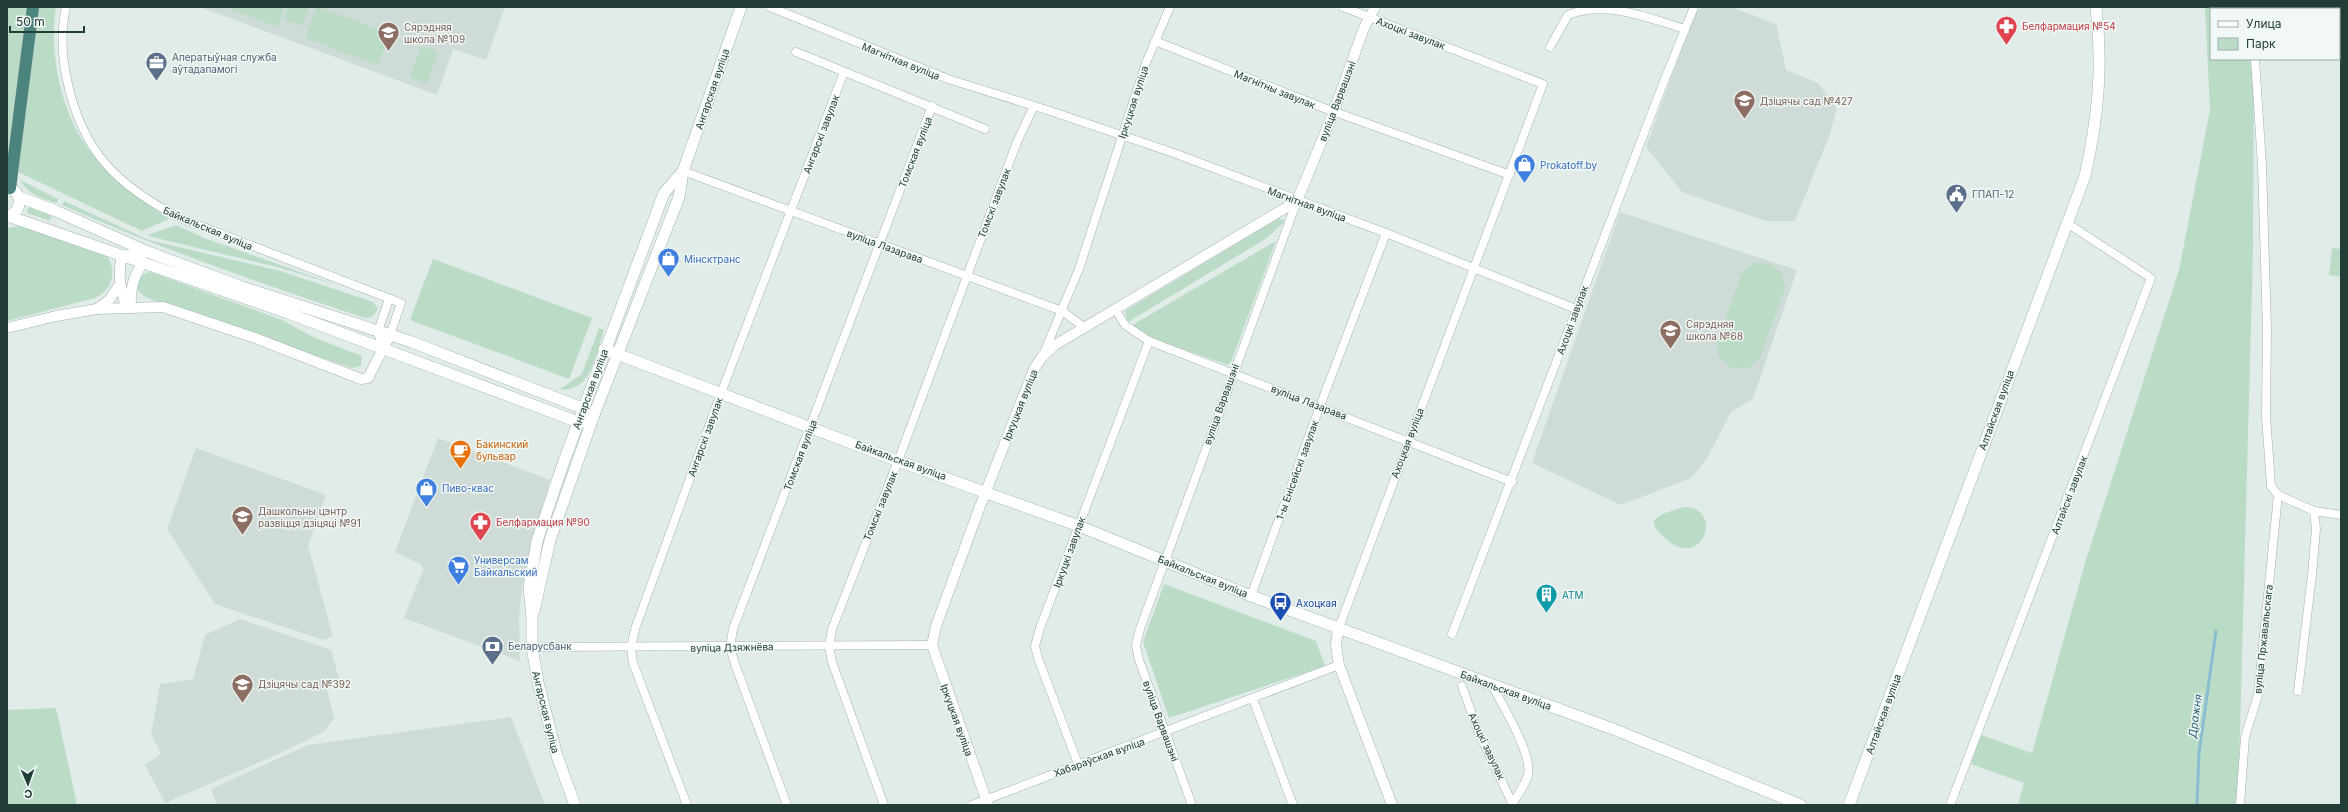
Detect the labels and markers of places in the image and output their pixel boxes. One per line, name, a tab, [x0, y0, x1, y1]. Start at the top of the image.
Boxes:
pharmacy icon: Белфармация №54	[1993, 13, 2019, 46]
school or university icon: Сярэдняя школа №109	[375, 20, 401, 53]
place label: Белфармация №54	[2022, 20, 2116, 32]
place label: Сярэдняя школа №109	[404, 21, 465, 45]
office icon: Аператыўная служба аўтадапамогі	[144, 50, 170, 83]
place label: Аператыўная служба аўтадапамогі	[172, 51, 277, 75]
school or university icon: Дзіцячы сад №427	[1732, 88, 1758, 121]
place label: Дзіцячы сад №427	[1760, 95, 1853, 107]
shop icon: Prokatoff.by	[1512, 152, 1538, 185]
place label: Prokatoff.by	[1540, 159, 1598, 171]
public building icon: ГПАП-12	[1943, 181, 1969, 214]
place label: ГПАП-12	[1972, 188, 2014, 200]
shop icon: Мінсктранс	[655, 246, 681, 279]
place label: Мінсктранс	[684, 253, 741, 265]
school or university icon: Сярэдняя школа №68	[1658, 317, 1684, 350]
place label: Сярэдняя школа №68	[1686, 318, 1743, 342]
cafe icon: Бакинский бульвар	[447, 437, 473, 470]
place label: Бакинский бульвар	[476, 438, 528, 462]
shop icon: Пиво-квас	[414, 475, 440, 508]
place label: Пиво-квас	[442, 482, 494, 494]
school or university icon: Дашкольны цэнтр развіцця дзіцяці №91	[229, 504, 255, 537]
place label: Дашкольны цэнтр развіцця дзіцяці №91	[258, 505, 361, 529]
pharmacy icon: Белфармация №90	[468, 509, 494, 542]
place label: Белфармация №90	[496, 516, 590, 528]
supermarket icon: Универсам Байкальский	[445, 553, 471, 586]
place label: Универсам Байкальский	[474, 554, 537, 578]
building icon: АТМ	[1533, 582, 1559, 615]
place label: АТМ	[1562, 589, 1584, 601]
bus stop icon: Ахоцкая	[1267, 590, 1293, 623]
place label: Ахоцкая	[1296, 597, 1337, 609]
bank icon: Беларусбанк	[479, 633, 505, 666]
place label: Беларусбанк	[508, 640, 572, 652]
school or university icon: Дзіцячы сад №392	[230, 671, 256, 704]
place label: Дзіцячы сад №392	[258, 678, 351, 690]

